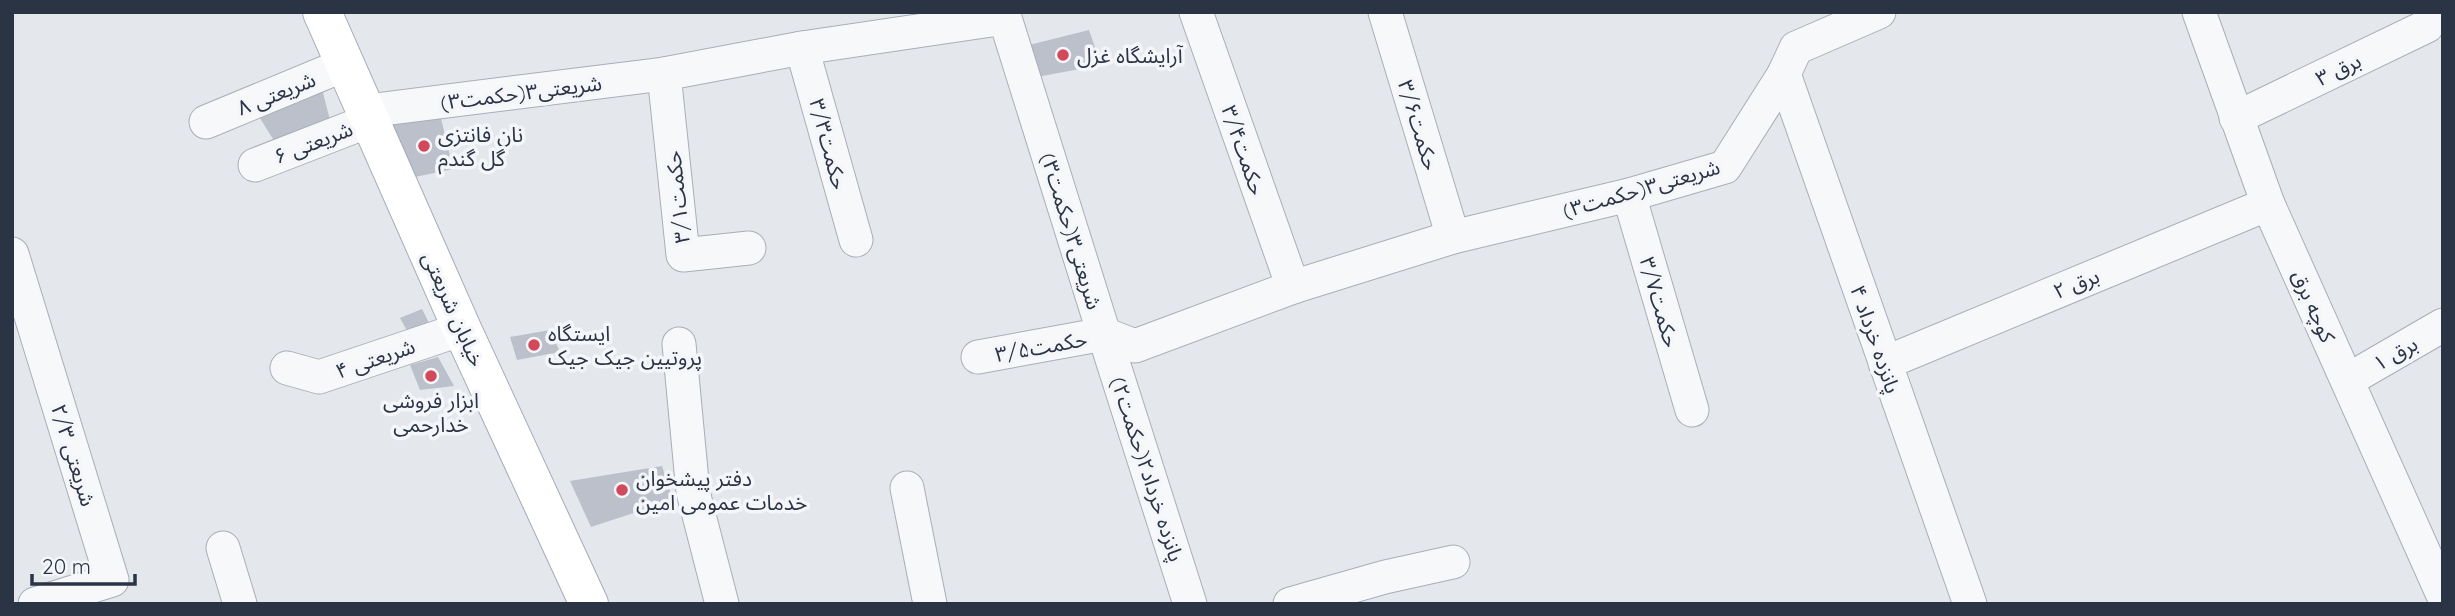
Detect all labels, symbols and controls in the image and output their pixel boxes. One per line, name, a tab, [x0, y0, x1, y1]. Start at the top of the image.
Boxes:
place label: آرایشگاه غزل	[1077, 42, 1184, 68]
marker: آرایشگاه غزل	[1055, 47, 1071, 63]
street label: برق ۳	[2311, 47, 2365, 91]
street label: شریعتی ۸	[233, 66, 319, 120]
street label: شریعتی۳(حکمت۳)	[439, 69, 603, 115]
street label: حکمت۳/۶	[1393, 77, 1445, 173]
street label: حکمت۳/۳	[804, 96, 854, 192]
street label: حکمت۳/۴	[1217, 102, 1271, 198]
street label: شریعتی ۶	[270, 115, 356, 169]
place label: نان فانتزی گل گندم	[438, 121, 523, 175]
marker: نان فانتزی گل گندم	[416, 138, 432, 154]
street label: حکمت۳/۱	[659, 149, 695, 245]
street label: شریعتی۳(حکمت۳)	[1036, 149, 1108, 313]
street label: شریعتی۳(حکمت۳)	[1559, 153, 1723, 223]
street label: خیابان شریعتی	[417, 248, 491, 370]
street label: حکمت۳/۷	[1635, 254, 1685, 350]
street label: برق ۲	[2049, 262, 2103, 304]
street label: کوچه برق	[2286, 266, 2342, 347]
street label: پانزده خرداد ۴	[1844, 281, 1907, 397]
place label: ایستگاه پروتیین جیک جیک	[548, 320, 702, 371]
street label: حکمت۳/۵	[993, 325, 1089, 367]
street label: برق ۱	[2368, 330, 2422, 376]
street label: شریعتی ۴	[332, 332, 418, 384]
marker: ایستگاه پروتیین جیک جیک	[526, 337, 542, 353]
marker: ابزار فروشی خدارحمی	[423, 368, 439, 384]
street label: پانزده خرداد۲(حکمت۲)	[1105, 373, 1190, 565]
place label: ابزار فروشی خدارحمی	[383, 387, 479, 437]
street label: شریعتی ۲/۳	[46, 401, 102, 509]
place label: دفتر پیشخوان خدمات عمومی امین	[636, 465, 807, 515]
marker: دفتر پیشخوان خدمات عمومی امین	[614, 482, 630, 498]
scale bar	[32, 542, 135, 586]
text: 20 m	[42, 553, 91, 579]

